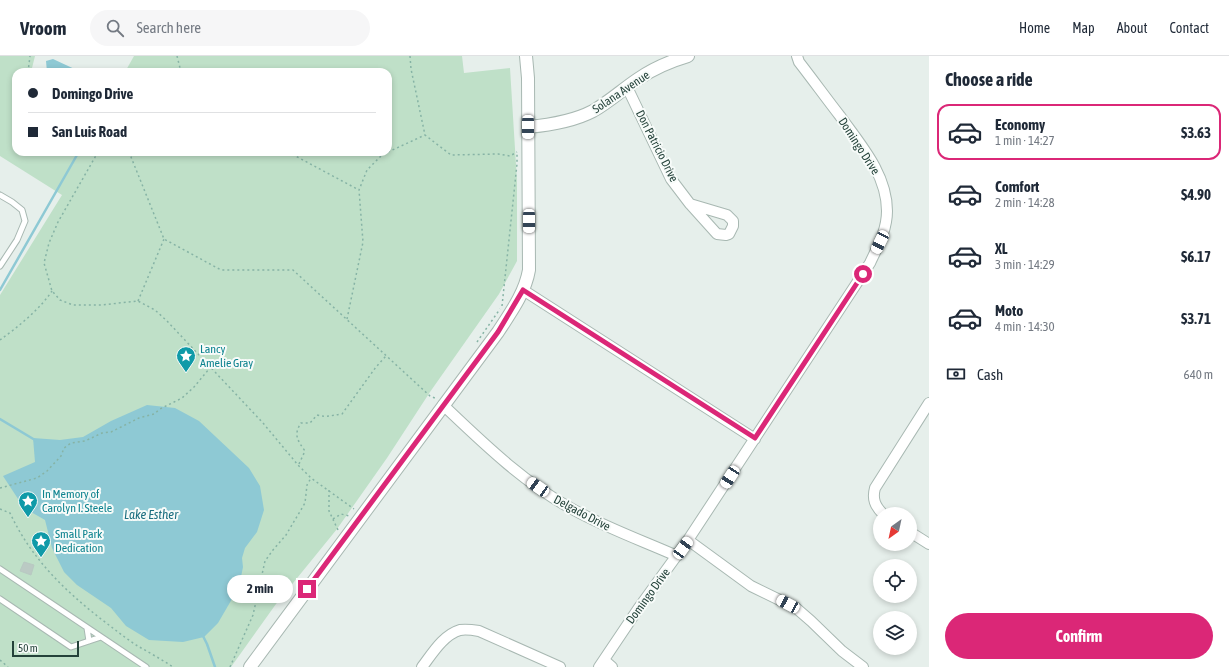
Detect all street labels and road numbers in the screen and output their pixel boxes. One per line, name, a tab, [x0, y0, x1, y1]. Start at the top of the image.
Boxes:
street label: Solana Avenue	[590, 68, 652, 116]
street label: Don Patricio Drive	[633, 108, 681, 184]
street label: Domingo Drive	[835, 115, 883, 177]
street label: Delgado Drive	[551, 492, 613, 534]
street label: Domingo Drive	[623, 566, 673, 626]

